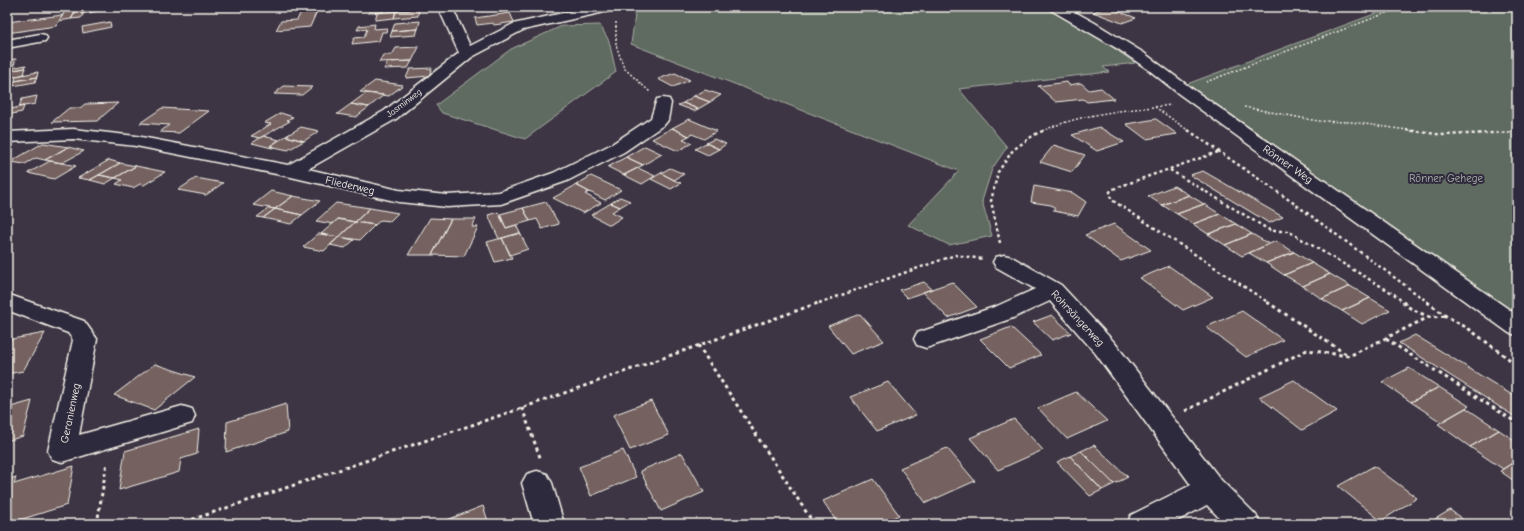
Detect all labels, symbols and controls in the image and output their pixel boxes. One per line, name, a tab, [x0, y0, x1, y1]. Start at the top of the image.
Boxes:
street label: Jasminweg	[384, 86, 424, 119]
street label: Rönner Weg	[1260, 142, 1315, 186]
park label: Rönner Gehege	[1409, 172, 1484, 185]
street label: Fliederweg	[324, 174, 376, 197]
street label: Rohrsängerweg	[1048, 287, 1107, 349]
street label: Geranienweg	[58, 382, 83, 444]

